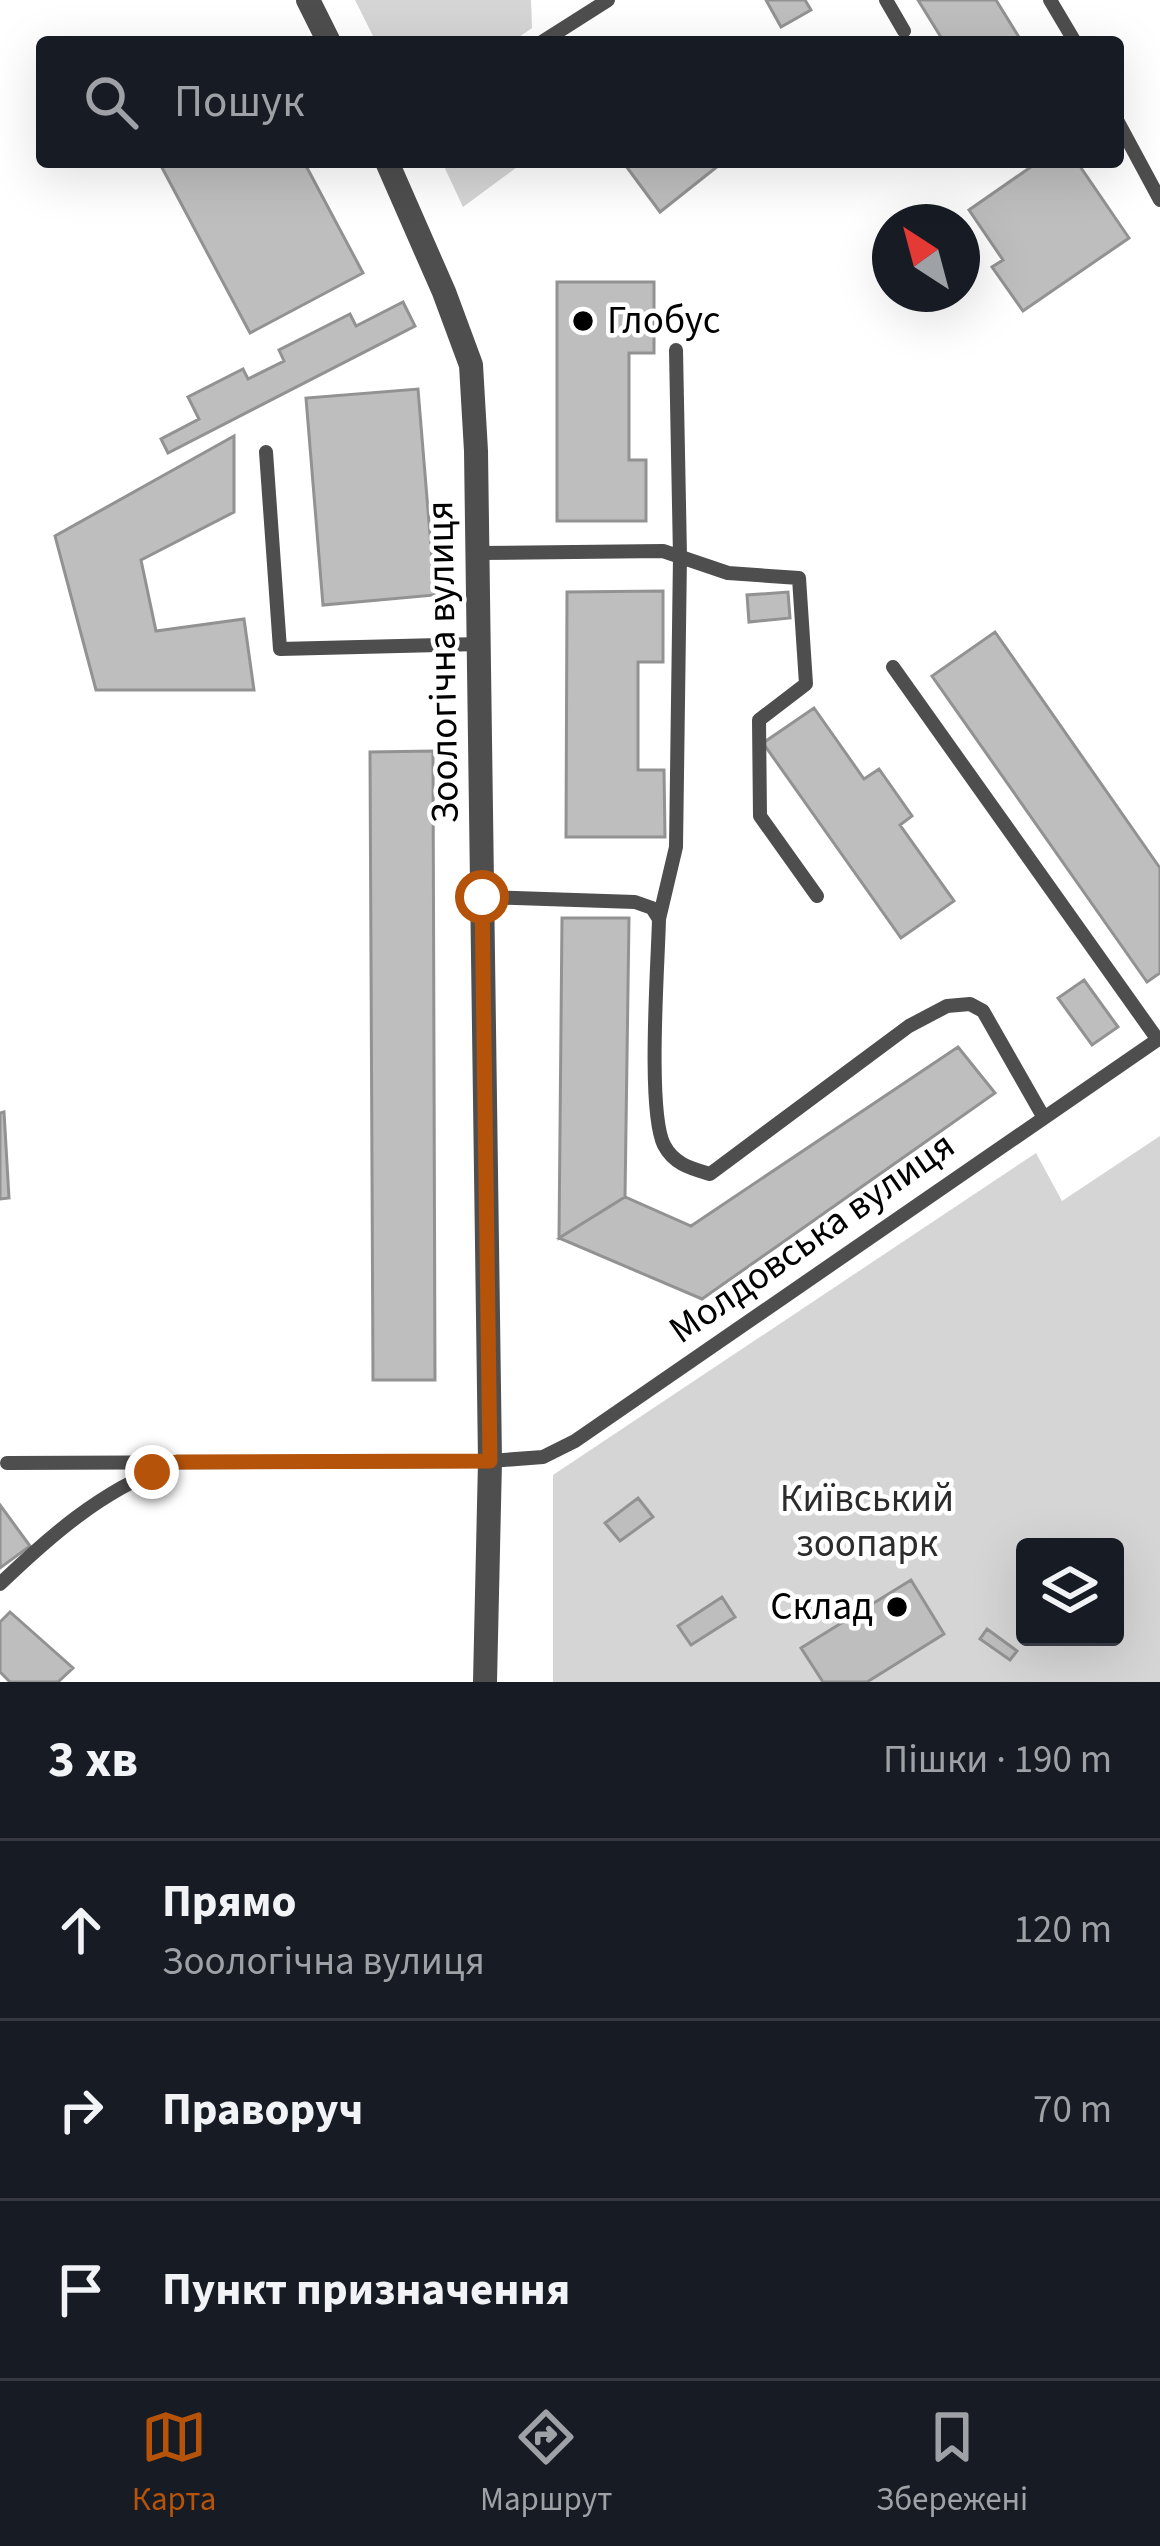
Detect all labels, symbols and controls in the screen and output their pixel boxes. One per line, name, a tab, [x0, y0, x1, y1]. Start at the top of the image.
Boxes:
search box	[36, 36, 1124, 168]
icon: search	[78, 69, 144, 135]
text: Пошук	[174, 70, 304, 134]
north arrow	[872, 204, 980, 312]
place label: Глобус	[607, 293, 721, 349]
marker: Глобус	[570, 308, 596, 334]
street label: Зоологічна вулиця	[412, 500, 474, 824]
route start	[455, 870, 509, 924]
street label: Молдовська вулиця	[658, 1118, 966, 1358]
route end	[125, 1445, 179, 1499]
park label: Київський зоопарк	[780, 1471, 954, 1572]
map controls	[1016, 1538, 1124, 1646]
button: layers	[1016, 1538, 1124, 1646]
place label: Склад	[770, 1579, 873, 1635]
marker: Склад	[884, 1594, 910, 1620]
text: 3 хв	[48, 1724, 138, 1796]
text: Пішки · 190 m	[883, 1732, 1112, 1788]
text: Прямо	[162, 1870, 296, 1934]
icon: ahead	[48, 1897, 114, 1963]
text: 120 m	[1014, 1902, 1112, 1958]
text: Зоологічна вулиця	[162, 1934, 485, 1990]
icon: right	[48, 2077, 114, 2143]
text: Праворуч	[162, 2078, 363, 2142]
text: 70 m	[1033, 2082, 1112, 2138]
icon: arrive	[48, 2257, 114, 2323]
text: Пункт призначення	[162, 2258, 570, 2322]
tab: Карта	[132, 2404, 216, 2523]
tab: Маршрут	[480, 2404, 612, 2523]
tab: Збережені	[876, 2404, 1028, 2523]

